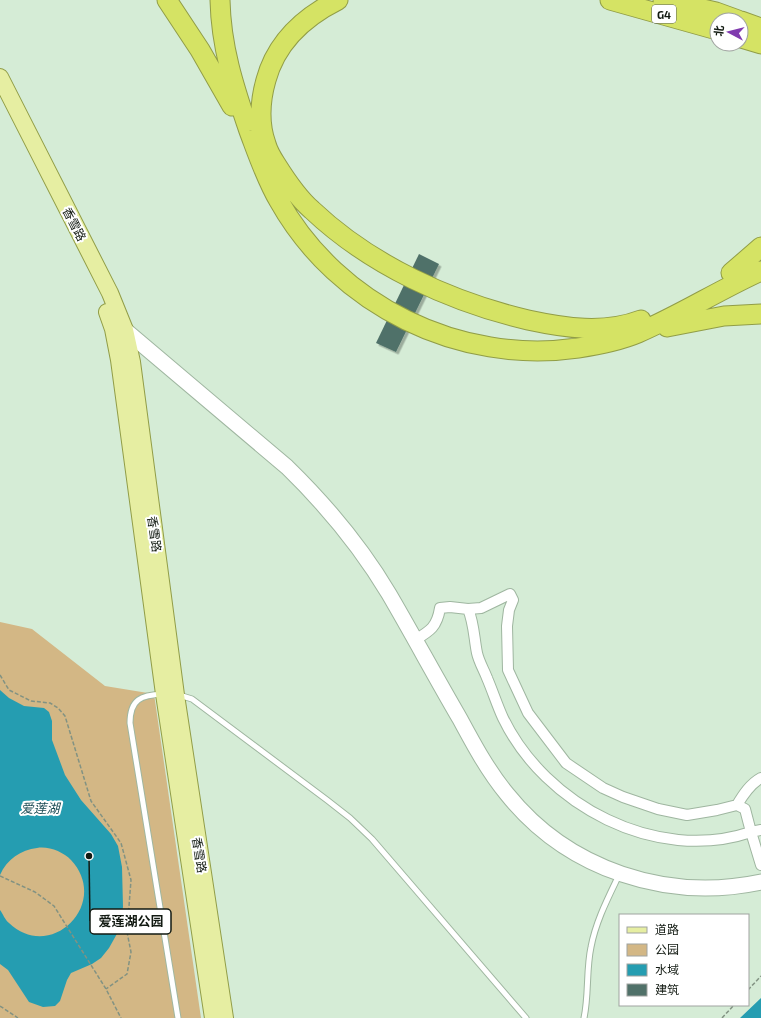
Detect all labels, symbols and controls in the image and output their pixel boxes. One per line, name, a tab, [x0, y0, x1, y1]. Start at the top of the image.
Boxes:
road number: G4	[652, 5, 676, 23]
north arrow	[709, 12, 749, 52]
text: 北	[711, 24, 726, 37]
street label: 香雪路	[61, 205, 89, 243]
street label: 香雪路	[146, 515, 164, 553]
water label: 爱莲湖	[20, 800, 61, 816]
street label: 香雪路	[190, 836, 210, 874]
callout: 爱莲湖公园	[90, 909, 171, 934]
text: 爱莲湖公园	[98, 913, 164, 929]
legend	[619, 914, 749, 1006]
text: 道路	[655, 922, 679, 936]
text: 公园	[655, 942, 679, 956]
text: 水域	[655, 962, 679, 976]
text: 建筑	[655, 982, 679, 996]

